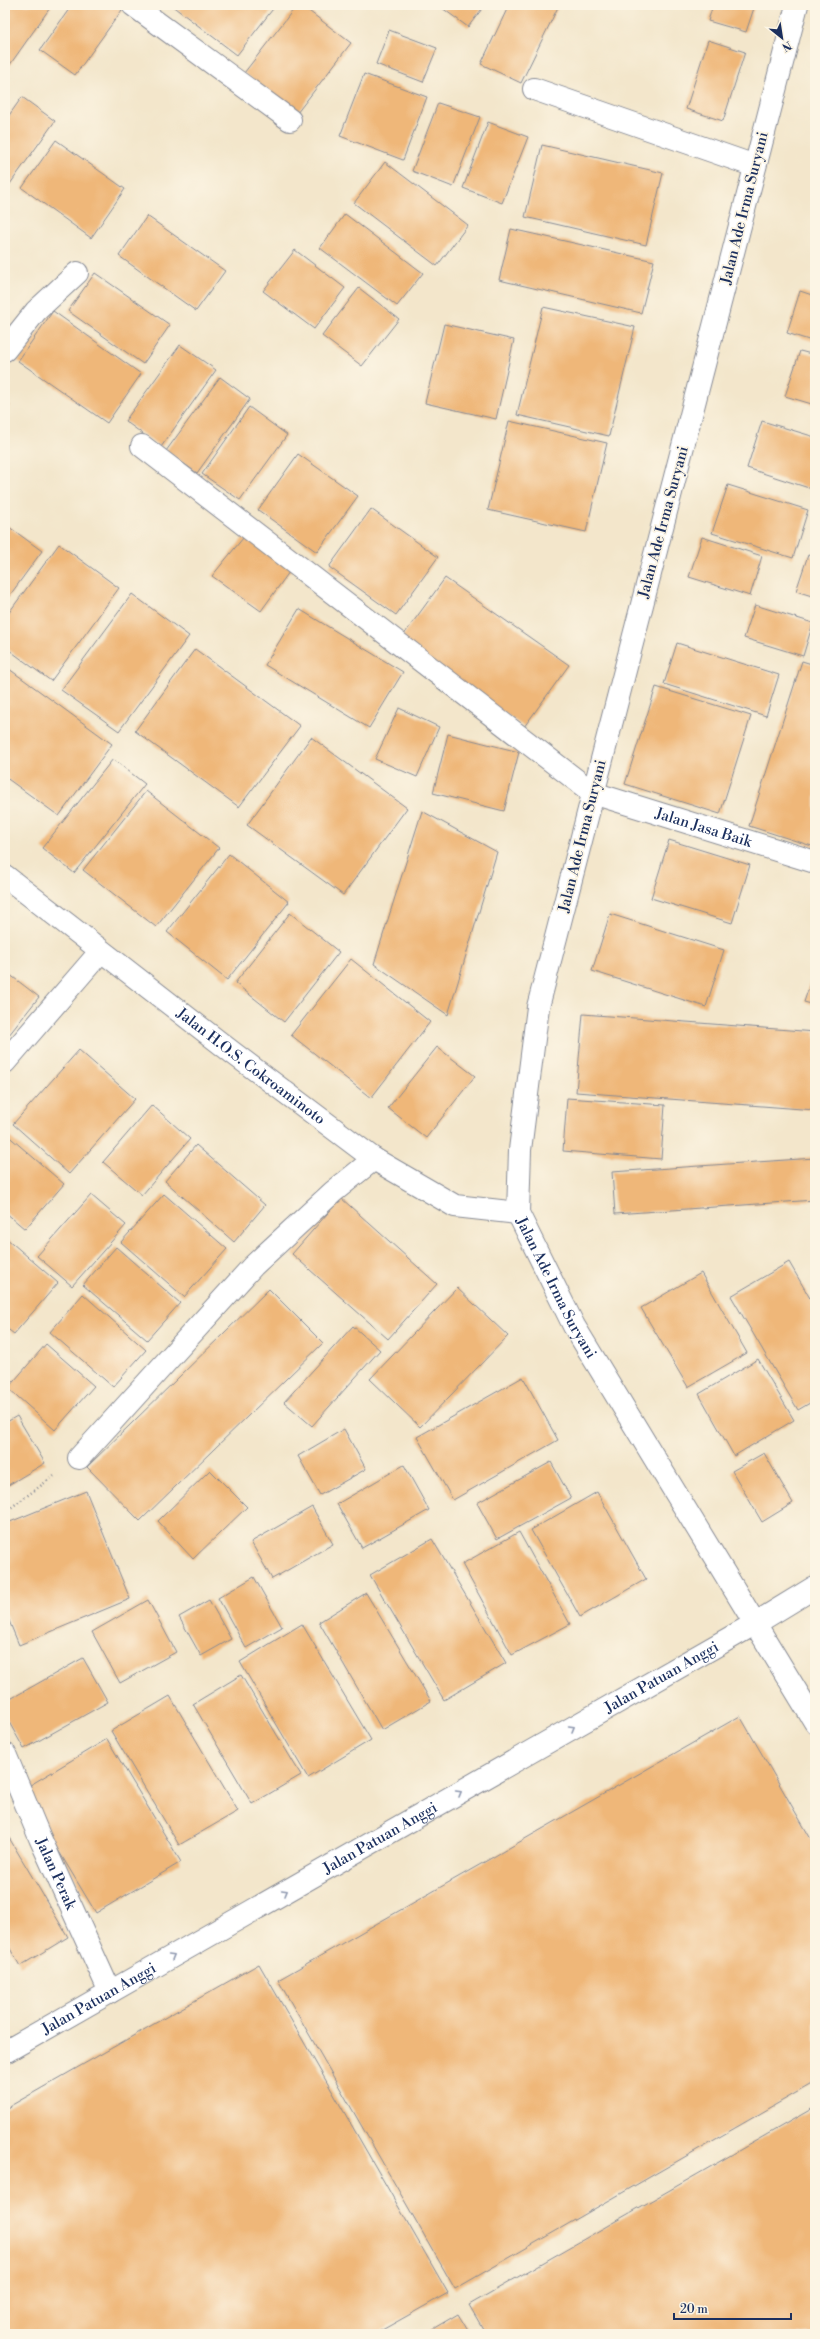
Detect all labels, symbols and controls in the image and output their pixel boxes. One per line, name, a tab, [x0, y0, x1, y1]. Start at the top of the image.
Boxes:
north arrow	[762, 18, 802, 58]
text: N	[779, 38, 794, 54]
street label: Jalan Ade Irma Suryani	[716, 130, 773, 287]
street label: Jalan Ade Irma Suryani	[634, 444, 693, 601]
street label: Jalan Ade Irma Suryani	[554, 758, 611, 915]
street label: Jalan Jasa Baik	[652, 804, 755, 852]
street label: Jalan H.O.S. Cokroaminoto	[172, 1003, 329, 1129]
street label: Jalan Ade Irma Suryani	[511, 1213, 600, 1362]
street label: Jalan Patuan Anggi	[600, 1637, 722, 1718]
one-way arrow	[568, 1726, 575, 1733]
one-way arrow	[455, 1790, 462, 1797]
street label: Jalan Patuan Anggi	[319, 1798, 441, 1879]
street label: Jalan Perak	[31, 1834, 81, 1914]
one-way arrow	[281, 1889, 288, 1896]
one-way arrow	[168, 1954, 176, 1961]
street label: Jalan Patuan Anggi	[38, 1959, 160, 2039]
scale bar	[674, 2295, 791, 2321]
text: 20 m	[680, 2302, 708, 2317]

